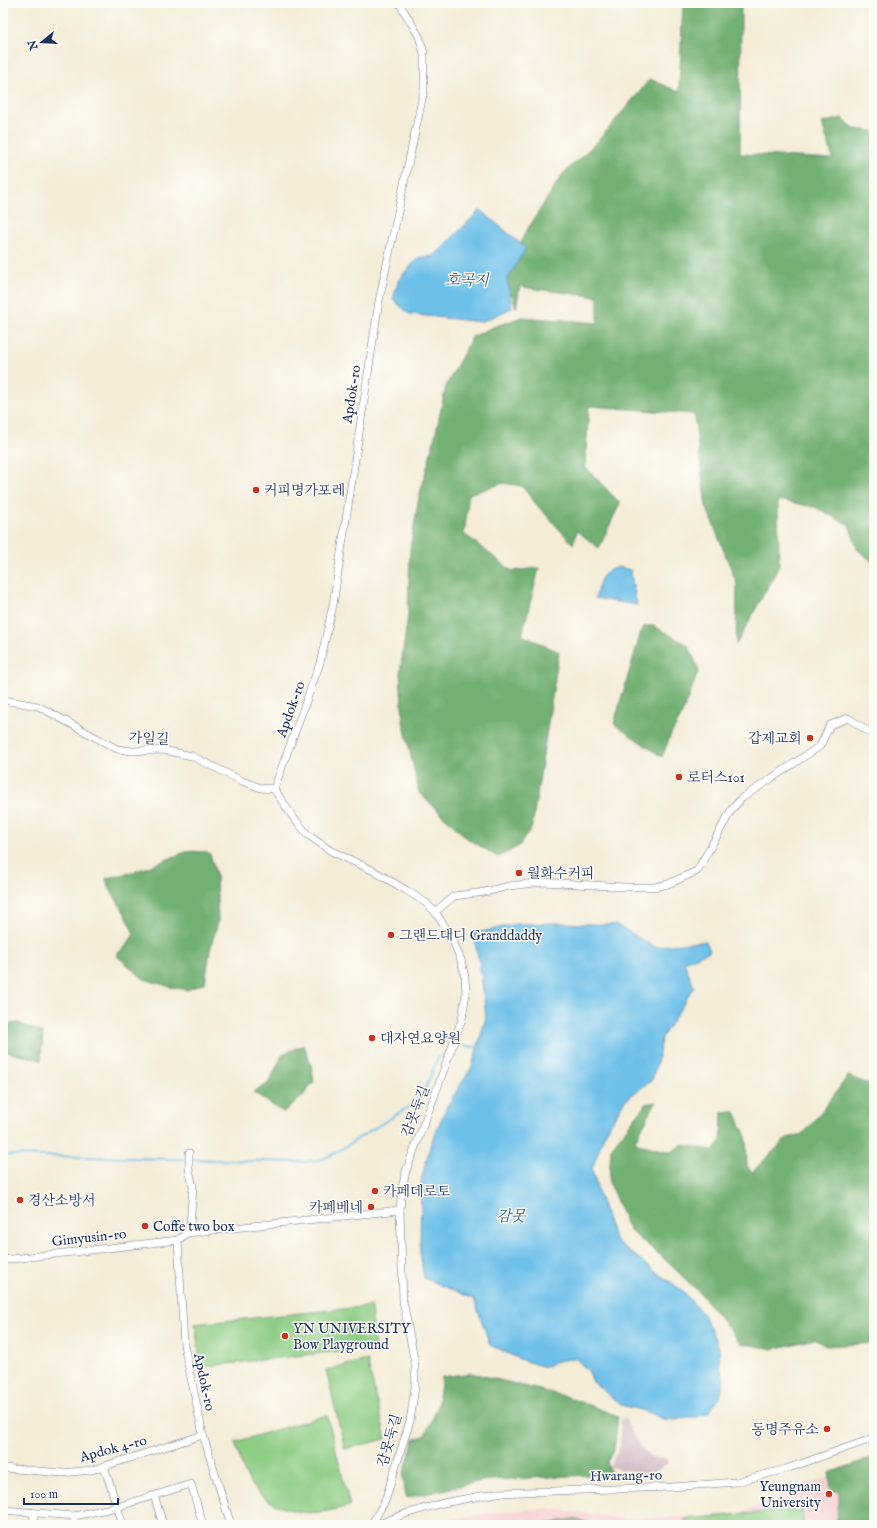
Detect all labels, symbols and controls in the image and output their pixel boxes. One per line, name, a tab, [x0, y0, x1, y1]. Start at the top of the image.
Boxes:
north arrow	[22, 22, 62, 62]
text: N	[25, 38, 42, 52]
water label: 호곡지	[445, 271, 490, 290]
street label: Apdok-ro	[338, 363, 366, 426]
place label: 커피명가포레	[264, 482, 345, 500]
marker: 커피명가포레	[251, 485, 261, 495]
street label: Apdok-ro	[272, 678, 310, 741]
street label: 가일길	[128, 729, 170, 749]
place label: 갑제교회	[748, 730, 802, 748]
marker: 갑제교회	[805, 733, 815, 743]
place label: 로터스101	[687, 769, 745, 787]
marker: 로터스101	[674, 772, 684, 782]
place label: 월화수커피	[527, 865, 595, 883]
marker: 월화수커피	[514, 868, 524, 878]
place label: 그랜드대디 Granddaddy	[399, 927, 542, 945]
marker: 그랜드대디 Granddaddy	[386, 930, 396, 940]
place label: 대자연요양원	[380, 1030, 461, 1048]
marker: 대자연요양원	[367, 1033, 377, 1043]
street label: 감못둑길	[398, 1083, 434, 1140]
place label: 카페데로토	[383, 1183, 451, 1201]
marker: 카페데로토	[370, 1186, 380, 1196]
place label: 경산소방서	[28, 1192, 96, 1210]
marker: 경산소방서	[15, 1195, 25, 1205]
place label: 카페베네	[309, 1199, 363, 1217]
marker: 카페베네	[366, 1202, 376, 1212]
water label: 감못	[497, 1207, 527, 1226]
place label: Coffe two box	[153, 1218, 235, 1236]
marker: Coffe two box	[140, 1221, 150, 1231]
street label: Gimyusin-ro	[51, 1225, 128, 1251]
place label: YN UNIVERSITY Bow Playground	[293, 1320, 412, 1354]
marker: YN UNIVERSITY Bow Playground	[280, 1331, 290, 1341]
street label: Apdok-ro	[189, 1351, 219, 1413]
street label: 감못둑길	[374, 1412, 406, 1469]
place label: 동명주유소	[751, 1421, 819, 1439]
marker: 동명주유소	[822, 1424, 832, 1434]
street label: Apdok 4-ro	[77, 1431, 149, 1467]
street label: Hwarang-ro	[590, 1466, 663, 1486]
place label: Yeungnam University	[759, 1478, 821, 1512]
scale bar	[24, 1480, 118, 1506]
text: 100 m	[30, 1487, 58, 1502]
marker: Yeungnam University	[824, 1489, 834, 1499]

